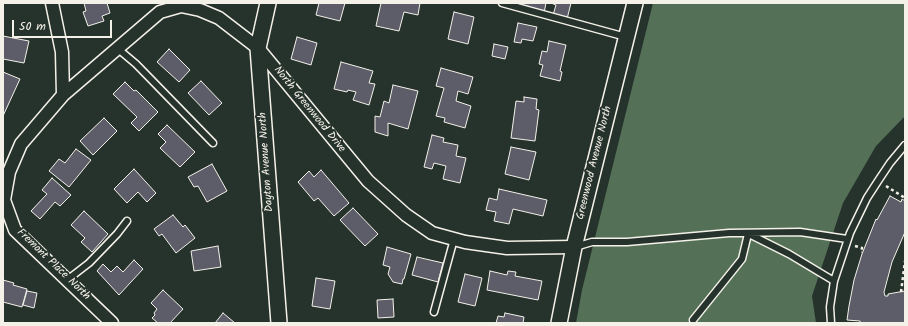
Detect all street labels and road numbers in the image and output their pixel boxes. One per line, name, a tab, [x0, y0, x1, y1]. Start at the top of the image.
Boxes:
street label: North Greenwood Drive	[270, 64, 348, 156]
street label: Greenwood Avenue North	[575, 105, 615, 221]
street label: Dayton Avenue North	[257, 112, 277, 212]
street label: Fremont Place North	[14, 227, 92, 303]

